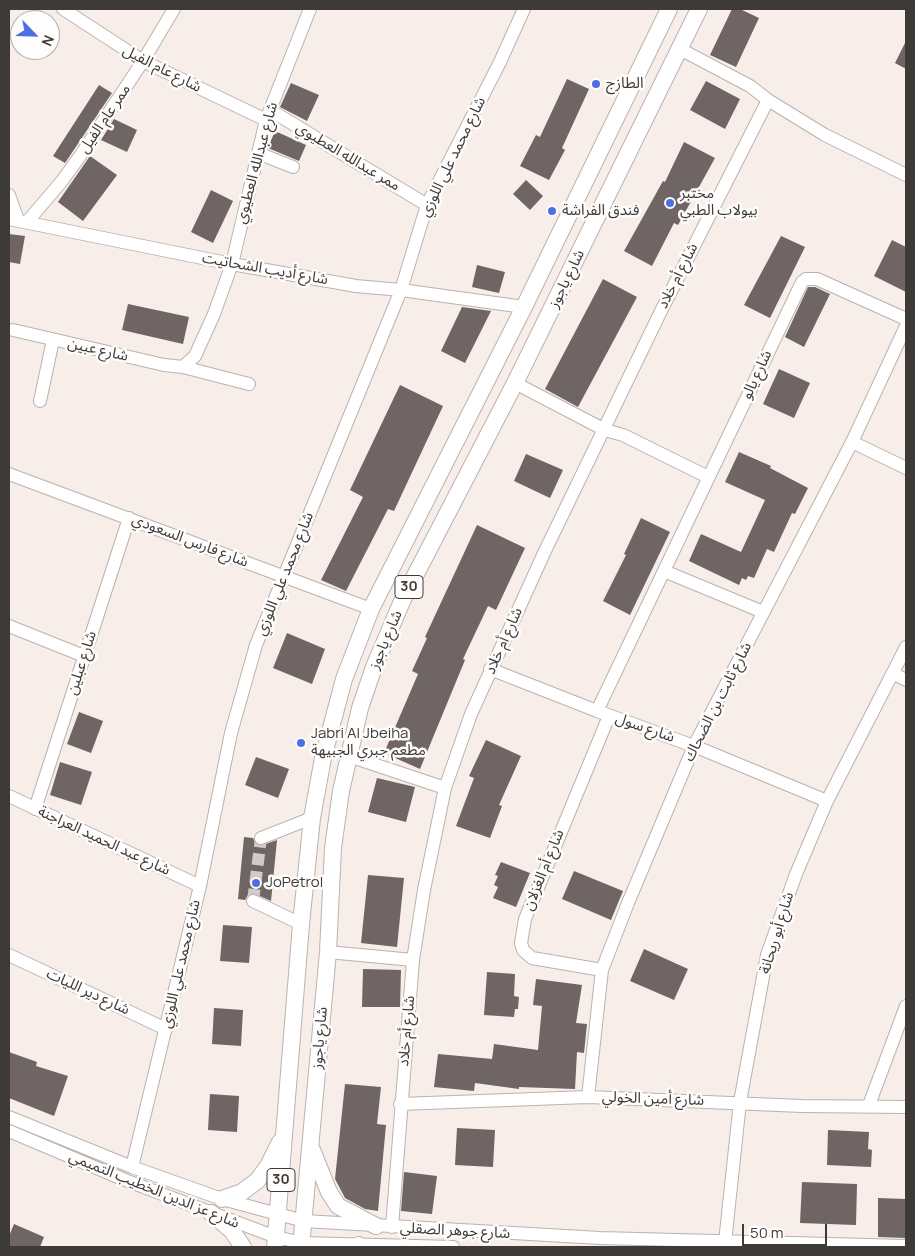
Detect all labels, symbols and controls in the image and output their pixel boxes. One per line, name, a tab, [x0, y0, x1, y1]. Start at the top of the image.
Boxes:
north arrow	[10, 10, 60, 60]
text: N	[38, 32, 59, 49]
street label: شارع عام الفيل	[120, 41, 204, 97]
place label: الطازج	[606, 75, 644, 93]
marker: الطازج	[590, 78, 602, 90]
street label: ممر عام الفيل	[75, 81, 135, 157]
street label: شارع محمد علي اللوزي	[416, 94, 490, 220]
street label: شارع عبدالله العطيوي	[232, 100, 282, 226]
street label: ممر عبدالله العطيوي	[293, 119, 403, 195]
place label: مختبر بيولاب الطبي	[680, 185, 758, 220]
marker: مختبر بيولاب الطبي	[664, 197, 676, 209]
place label: فندق الفراشة	[562, 202, 640, 220]
marker: فندق الفراشة	[546, 205, 558, 217]
street label: شارع أم خلاد	[654, 240, 702, 312]
street label: شارع ياجوز	[545, 247, 589, 311]
street label: شارع أديب الشحاتيت	[201, 249, 329, 289]
street label: شارع عبين	[66, 334, 130, 366]
street label: شارع يالو	[738, 348, 776, 402]
street label: شارع محمد علي اللوزي	[252, 510, 318, 638]
street label: شارع فارس السعودي	[129, 511, 251, 571]
road number: 30	[395, 576, 423, 598]
street label: شارع أم خلاد	[481, 605, 527, 677]
street label: شارع ياجوز	[366, 608, 406, 672]
street label: شارع عبلين	[63, 629, 101, 697]
street label: شارع ثابت بن الضحاك	[680, 639, 756, 765]
street label: شارع سول	[613, 709, 677, 747]
place label: Jabri Al Jbeiha مطعم جبري الجبيهة	[311, 725, 426, 760]
marker: Jabri Al Jbeiha مطعم جبري الجبيهة	[295, 737, 307, 749]
street label: شارع عبد الحميد العراجنة	[35, 802, 173, 880]
street label: شارع أم الغزلان	[520, 827, 568, 913]
place label: JoPetrol	[266, 874, 323, 892]
marker: JoPetrol	[250, 877, 262, 889]
street label: شارع أبو ريحانة	[756, 890, 798, 976]
street label: شارع محمد علي اللوزي	[157, 898, 205, 1030]
street label: شارع دير الليات	[44, 965, 132, 1019]
street label: شارع أم خلاد	[395, 995, 419, 1067]
street label: شارع ياجوز	[308, 1006, 332, 1070]
street label: شارع أمين الخولي	[602, 1088, 704, 1110]
street label: شارع عز الدين الخطيب التميمي	[66, 1148, 242, 1232]
road number: 30	[267, 1168, 295, 1192]
scale bar	[745, 1214, 830, 1246]
street label: شارع جوهر الصقلي	[399, 1219, 511, 1243]
text: 50 m	[750, 1222, 784, 1243]

